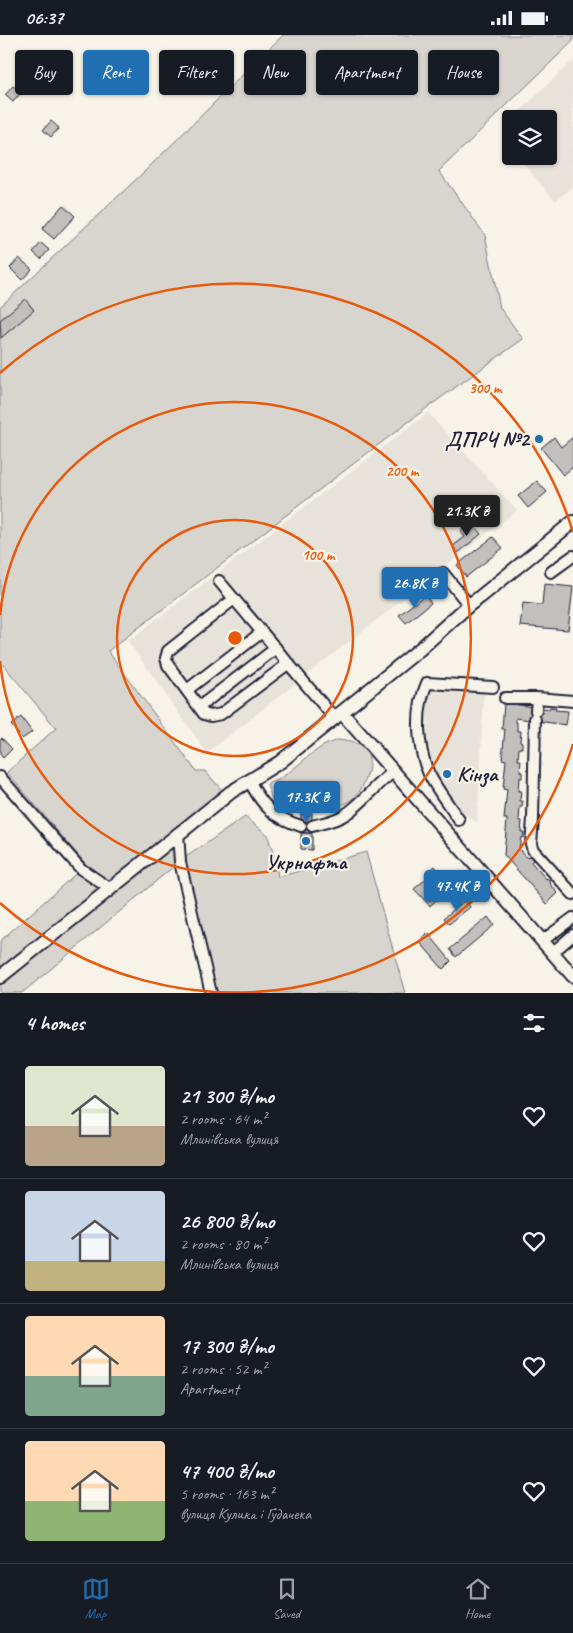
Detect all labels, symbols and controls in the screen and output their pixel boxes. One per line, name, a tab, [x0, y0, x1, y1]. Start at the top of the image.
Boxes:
text: 06:37	[25, 6, 63, 30]
chip: Buy	[15, 50, 73, 95]
chip: Rent	[83, 50, 149, 95]
chip: Filters	[159, 50, 234, 95]
chip: New	[244, 50, 306, 95]
chip: Apartment	[316, 50, 418, 95]
chip: House	[428, 50, 499, 95]
map controls	[502, 110, 557, 165]
button: layers	[502, 110, 557, 165]
text: 300 m	[469, 379, 503, 398]
place label: ДПРЧ №2	[445, 426, 532, 452]
marker: ДПРЧ №2	[533, 433, 545, 445]
text: 200 m	[386, 462, 420, 481]
pin: 21.3K ₴	[421, 495, 513, 537]
text: 21.3K ₴	[445, 501, 489, 521]
text: 100 m	[302, 546, 336, 565]
pin: 26.8K ₴	[369, 567, 461, 609]
text: 26.8K ₴	[393, 573, 437, 593]
centre of rings	[226, 629, 244, 647]
place label: Кінза	[457, 761, 499, 788]
marker: Кінза	[441, 768, 453, 780]
pin: 17.3K ₴	[261, 781, 353, 823]
text: 17.3K ₴	[285, 787, 329, 807]
marker: Укрнафта	[300, 835, 312, 847]
place label: Укрнафта	[265, 849, 349, 875]
pin: 47.4K ₴	[411, 869, 503, 912]
text: 47.4K ₴	[435, 876, 479, 896]
icon: filters	[520, 1009, 548, 1037]
text: 4 homes	[25, 1010, 84, 1036]
text: 21 300 ₴/mo	[180, 1083, 274, 1109]
icon: home	[65, 1086, 125, 1146]
icon: heart	[520, 1102, 548, 1130]
text: 2 rooms · 64 m²	[180, 1109, 266, 1129]
text: Млинівська вулиця	[180, 1129, 278, 1149]
text: 26 800 ₴/mo	[180, 1208, 274, 1234]
icon: home	[65, 1211, 125, 1271]
icon: heart	[520, 1227, 548, 1255]
text: 2 rooms · 80 m²	[180, 1234, 266, 1254]
text: Млинівська вулиця	[180, 1254, 278, 1274]
text: 17 300 ₴/mo	[180, 1333, 274, 1359]
icon: home	[65, 1336, 125, 1396]
icon: heart	[520, 1352, 548, 1380]
text: 2 rooms · 52 m²	[180, 1359, 266, 1379]
text: Apartment	[180, 1379, 239, 1399]
text: 47 400 ₴/mo	[180, 1458, 274, 1484]
icon: home	[65, 1461, 125, 1521]
icon: heart	[520, 1477, 548, 1505]
text: 5 rooms · 163 m²	[180, 1484, 274, 1504]
text: вулиця Кулика і Гудачека	[180, 1504, 311, 1524]
tab: Map	[82, 1575, 110, 1622]
tab: Saved	[273, 1575, 301, 1622]
tab: Home	[464, 1575, 492, 1622]

